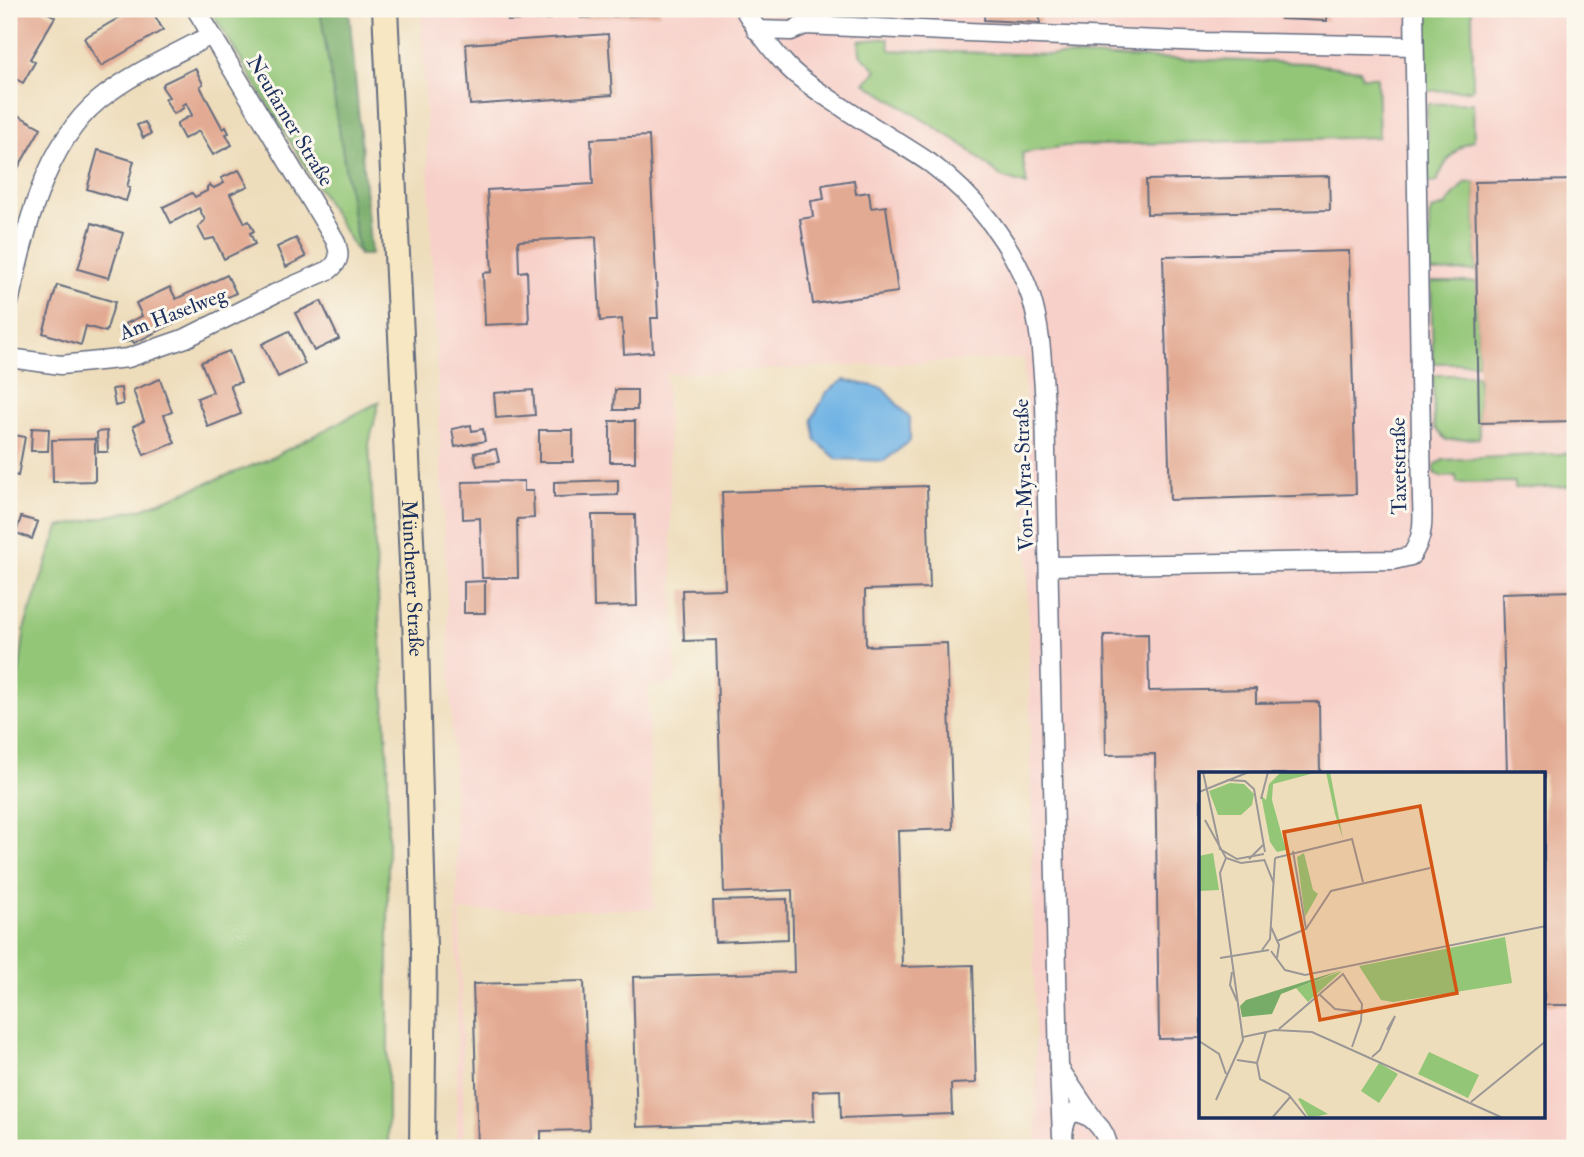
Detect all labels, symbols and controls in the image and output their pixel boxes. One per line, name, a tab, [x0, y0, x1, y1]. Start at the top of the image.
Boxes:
street label: Neufarner Straße	[240, 51, 340, 192]
street label: Am Haselweg	[114, 281, 231, 347]
street label: Von-Myra-Straße	[1008, 398, 1040, 552]
street label: Taxetstraße	[1385, 417, 1413, 515]
street label: Münchener Straße	[396, 499, 430, 657]
inset map	[1199, 772, 1546, 1118]

